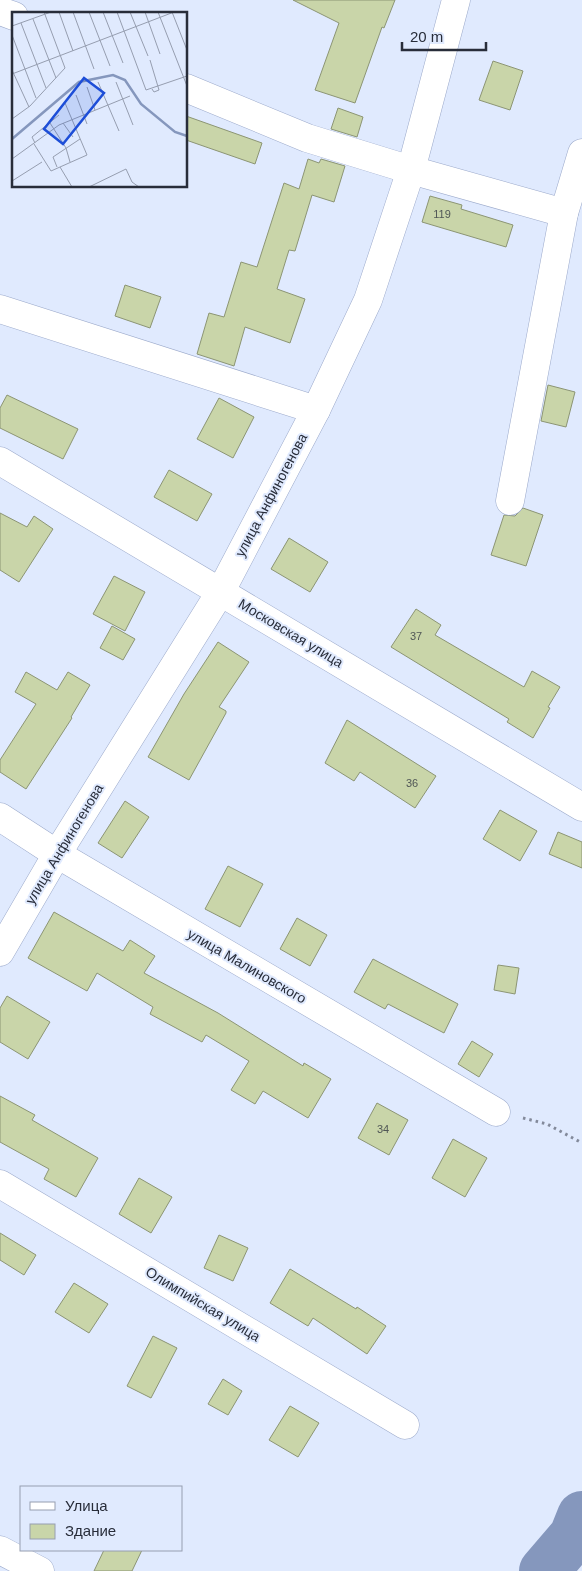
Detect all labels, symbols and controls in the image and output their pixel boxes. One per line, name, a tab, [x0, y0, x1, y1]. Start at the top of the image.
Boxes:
inset map	[12, 12, 188, 188]
scale bar	[402, 20, 486, 52]
text: 20 m	[410, 28, 443, 45]
house number: 119	[433, 208, 451, 220]
street label: улица Анфиногенова	[232, 430, 310, 559]
street label: Московская улица	[236, 595, 346, 671]
house number: 37	[410, 630, 422, 642]
house number: 36	[406, 777, 418, 789]
street label: улица Анфиногенова	[22, 781, 106, 907]
street label: улица Малиновского	[185, 925, 309, 1007]
house number: 34	[377, 1123, 389, 1135]
street label: Олимпийская улица	[143, 1263, 263, 1345]
legend	[20, 1486, 182, 1551]
text: Улица	[65, 1497, 108, 1514]
text: Здание	[65, 1522, 116, 1539]

